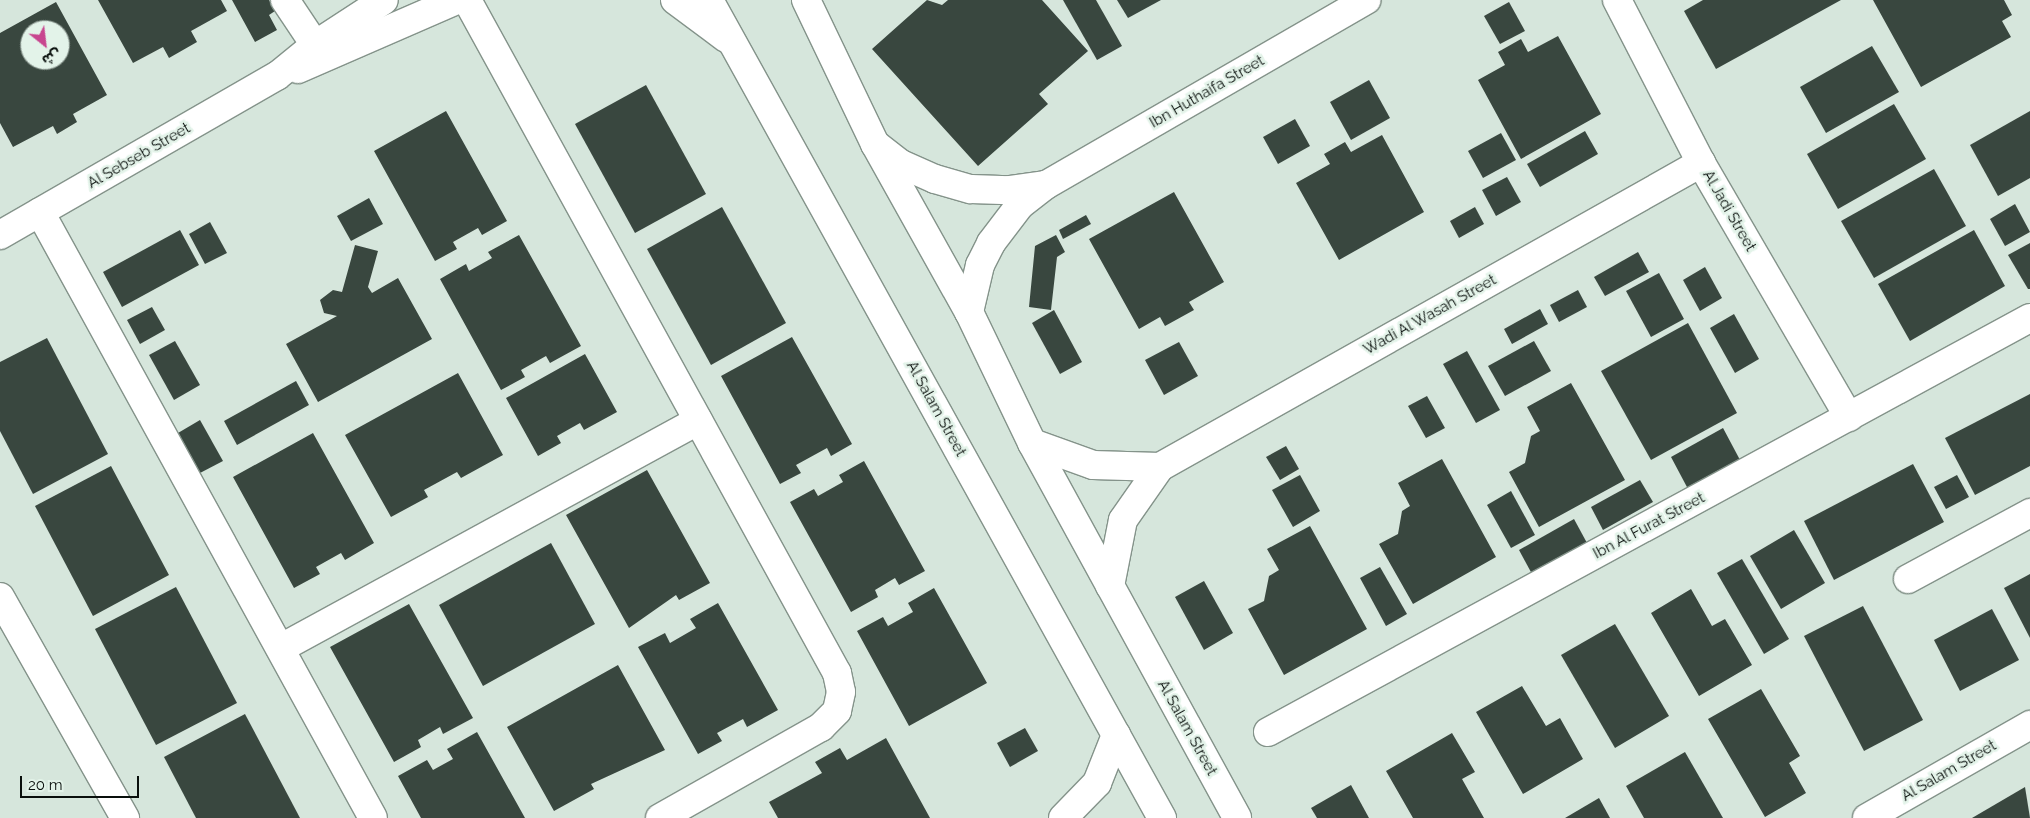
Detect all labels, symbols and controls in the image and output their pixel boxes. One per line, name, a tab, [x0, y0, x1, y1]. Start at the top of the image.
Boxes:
north arrow	[20, 20, 70, 70]
text: ش	[40, 46, 64, 69]
street label: Ibn Huthaifa Street	[1147, 52, 1267, 132]
street label: Al Sebseb Street	[84, 119, 194, 193]
street label: Al Jadi Street	[1698, 167, 1760, 255]
street label: Wadi Al Wasah Street	[1360, 271, 1500, 359]
street label: Al Salam Street	[902, 358, 970, 460]
street label: Ibn Al Furat Street	[1590, 489, 1708, 563]
street label: Al Salam Street	[1153, 677, 1221, 779]
street label: Al Salam Street	[1898, 737, 2000, 805]
scale bar	[22, 766, 141, 798]
text: 20 m	[28, 776, 63, 794]

